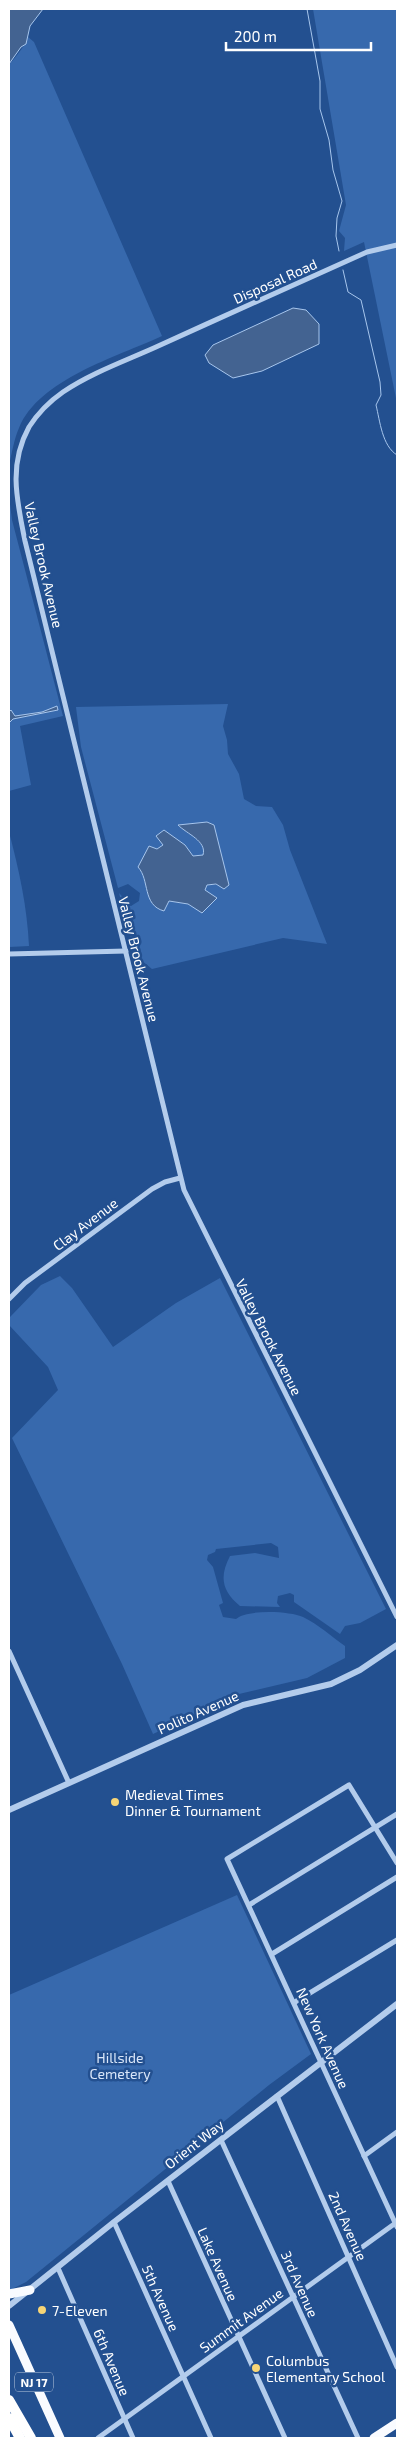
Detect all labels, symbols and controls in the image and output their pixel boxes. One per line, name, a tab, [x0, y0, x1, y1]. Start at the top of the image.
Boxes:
scale bar	[226, 20, 371, 52]
text: 200 m	[234, 27, 277, 45]
street label: Disposal Road	[230, 255, 320, 307]
street label: Valley Brook Avenue	[21, 500, 67, 630]
street label: Valley Brook Avenue	[115, 895, 163, 1023]
street label: Clay Avenue	[49, 1194, 121, 1254]
street label: Valley Brook Avenue	[232, 1276, 306, 1398]
street label: Polito Avenue	[155, 1687, 241, 1737]
place label: Medieval Times Dinner & Tournament	[125, 1786, 261, 1819]
marker: Medieval Times Dinner & Tournament	[109, 1796, 121, 1808]
street label: New York Avenue	[293, 1985, 353, 2091]
park label: Hillside Cemetery	[89, 2049, 151, 2082]
street label: Orient Way	[161, 2115, 228, 2172]
street label: 2nd Avenue	[325, 2189, 371, 2263]
street label: Lake Avenue	[194, 2224, 242, 2304]
street label: 3rd Avenue	[278, 2248, 322, 2320]
street label: 5th Avenue	[139, 2262, 183, 2334]
street label: Summit Avenue	[196, 2284, 286, 2356]
place label: 7-Eleven	[52, 2302, 108, 2319]
marker: 7-Eleven	[36, 2304, 48, 2316]
street label: 6th Avenue	[90, 2326, 134, 2398]
place label: Columbus Elementary School	[266, 2352, 386, 2385]
marker: Columbus Elementary School	[250, 2362, 262, 2374]
road number: NJ 17	[15, 2372, 53, 2392]

